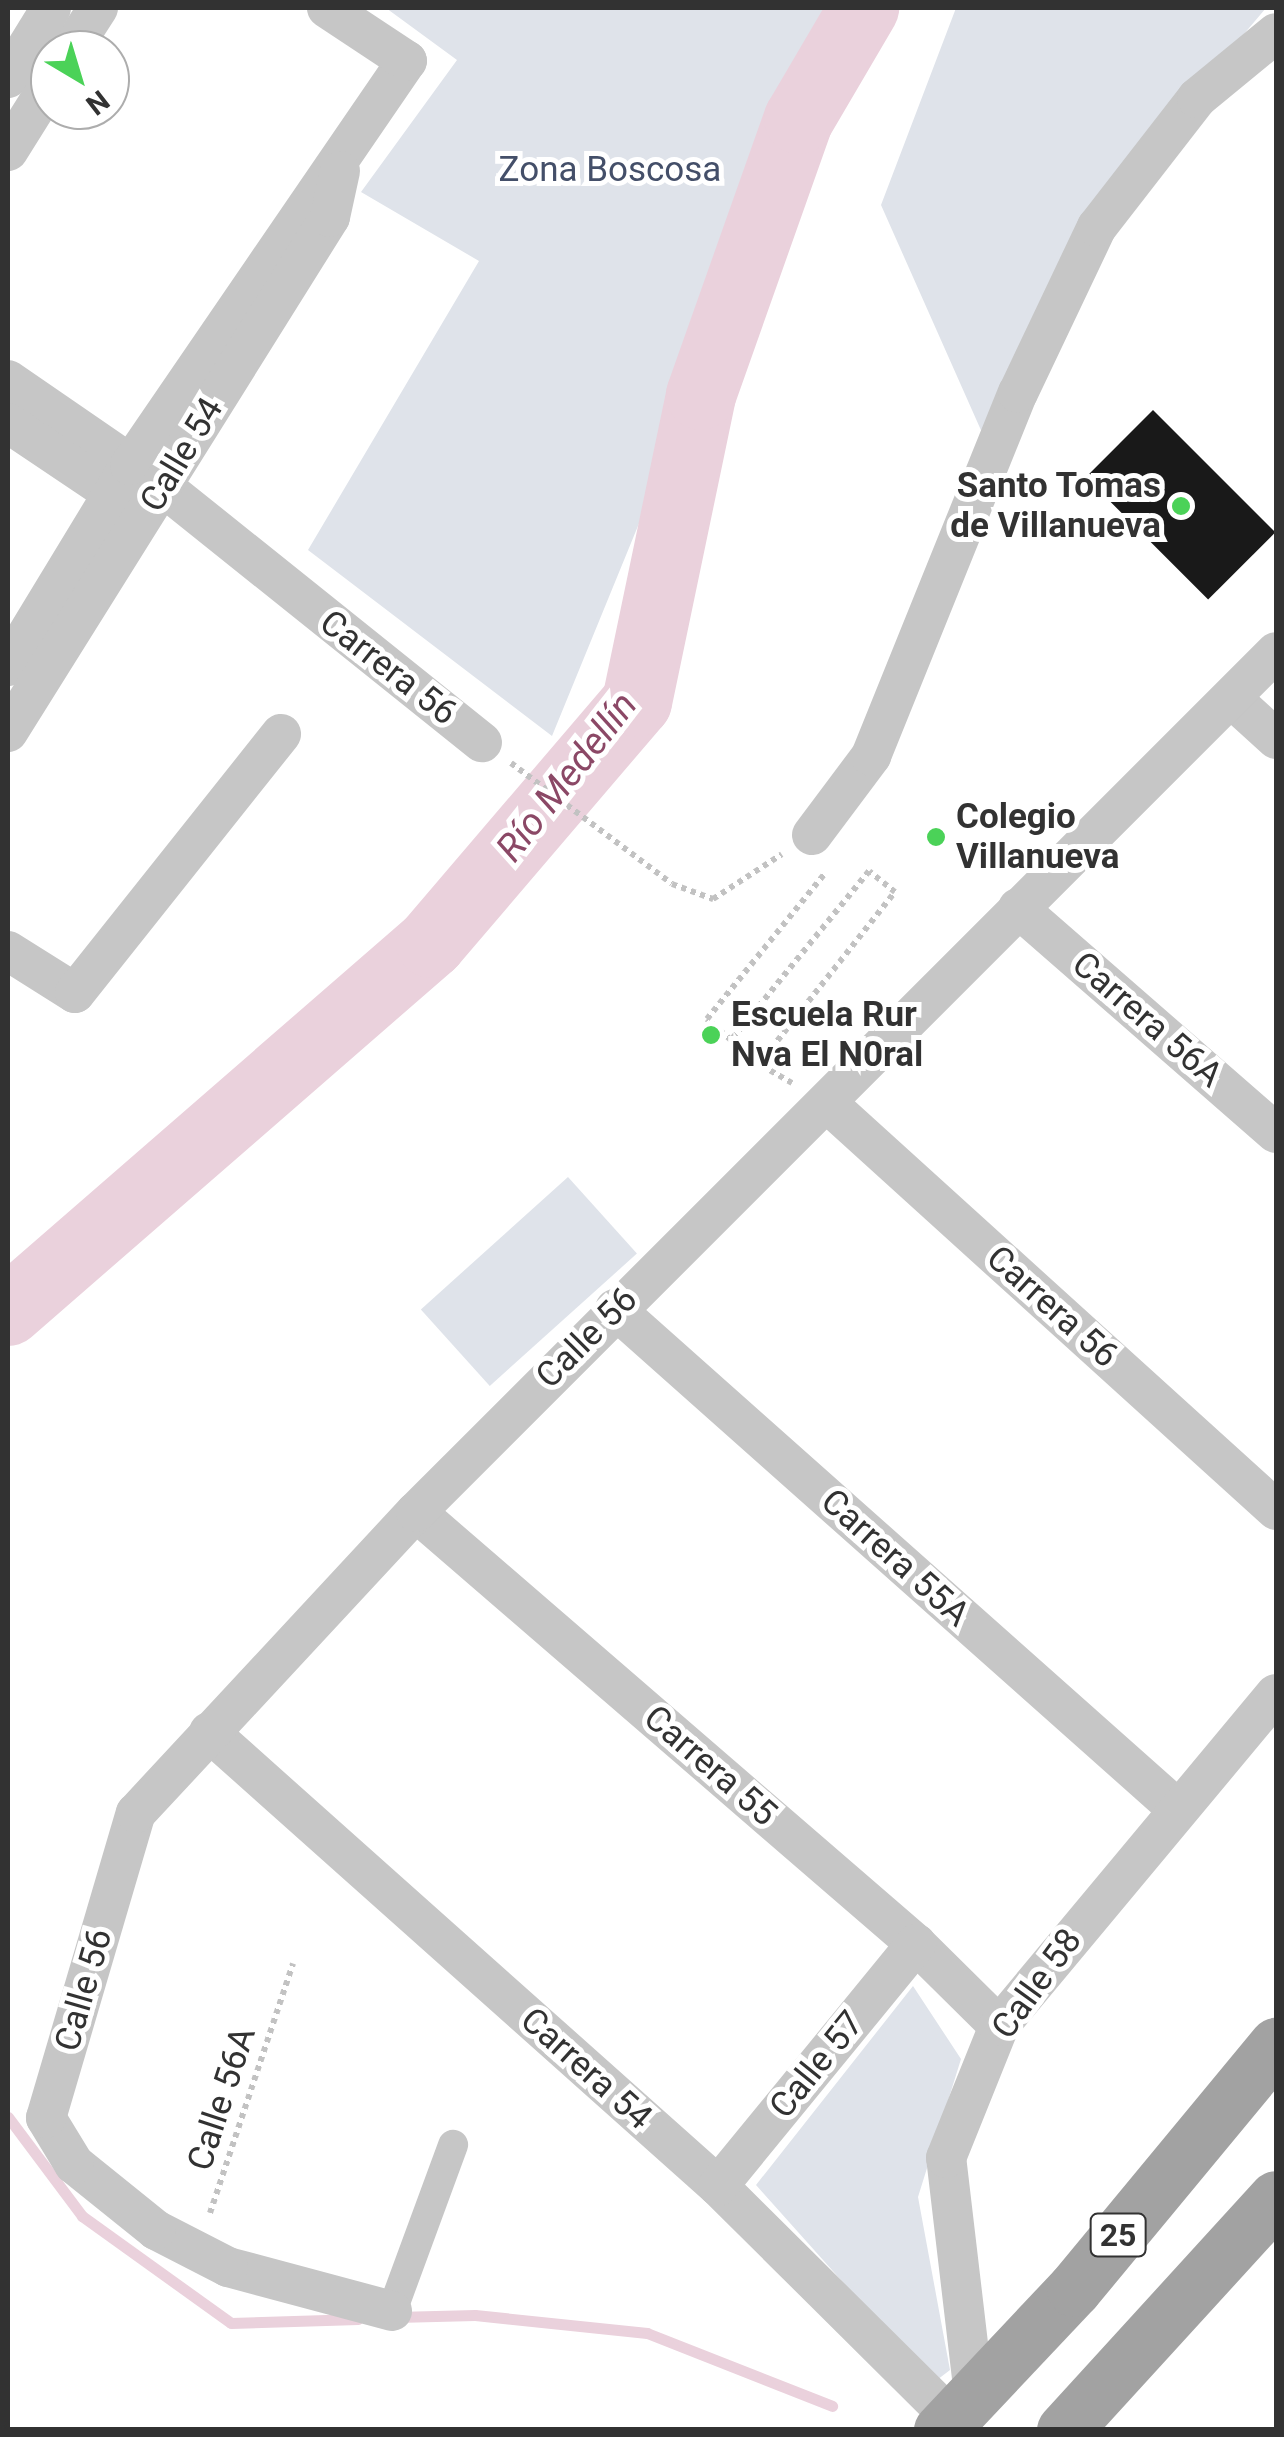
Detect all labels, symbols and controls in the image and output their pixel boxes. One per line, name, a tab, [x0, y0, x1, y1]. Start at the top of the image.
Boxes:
north arrow	[30, 30, 130, 130]
text: N	[80, 83, 115, 122]
park label: Zona Boscosa	[499, 149, 721, 191]
street label: Calle 54	[132, 390, 232, 520]
place label: Santo Tomas de Villanueva	[950, 465, 1161, 547]
marker: Santo Tomas de Villanueva	[1170, 495, 1192, 517]
street label: Carrera 56	[311, 602, 465, 734]
water label: Río Medellín	[487, 684, 647, 870]
place label: Colegio Villanueva	[956, 796, 1119, 878]
marker: Colegio Villanueva	[925, 826, 947, 848]
street label: Carrera 56A	[1063, 944, 1231, 1096]
place label: Escuela Rur Nva El N0ral	[731, 994, 923, 1076]
marker: Escuela Rur Nva El N0ral	[700, 1024, 722, 1046]
street label: Carrera 56	[978, 1237, 1126, 1377]
street label: Calle 56	[528, 1279, 646, 1397]
street label: Carrera 55A	[812, 1481, 978, 1635]
street label: Carrera 55	[635, 1697, 785, 1835]
street label: Calle 58	[983, 1921, 1091, 2047]
street label: Calle 56	[47, 1924, 121, 2056]
street label: Carrera 54	[512, 1999, 660, 2139]
street label: Calle 57	[761, 2003, 873, 2127]
street label: Calle 56A	[179, 2022, 265, 2176]
road number: 25	[1088, 2208, 1148, 2262]

